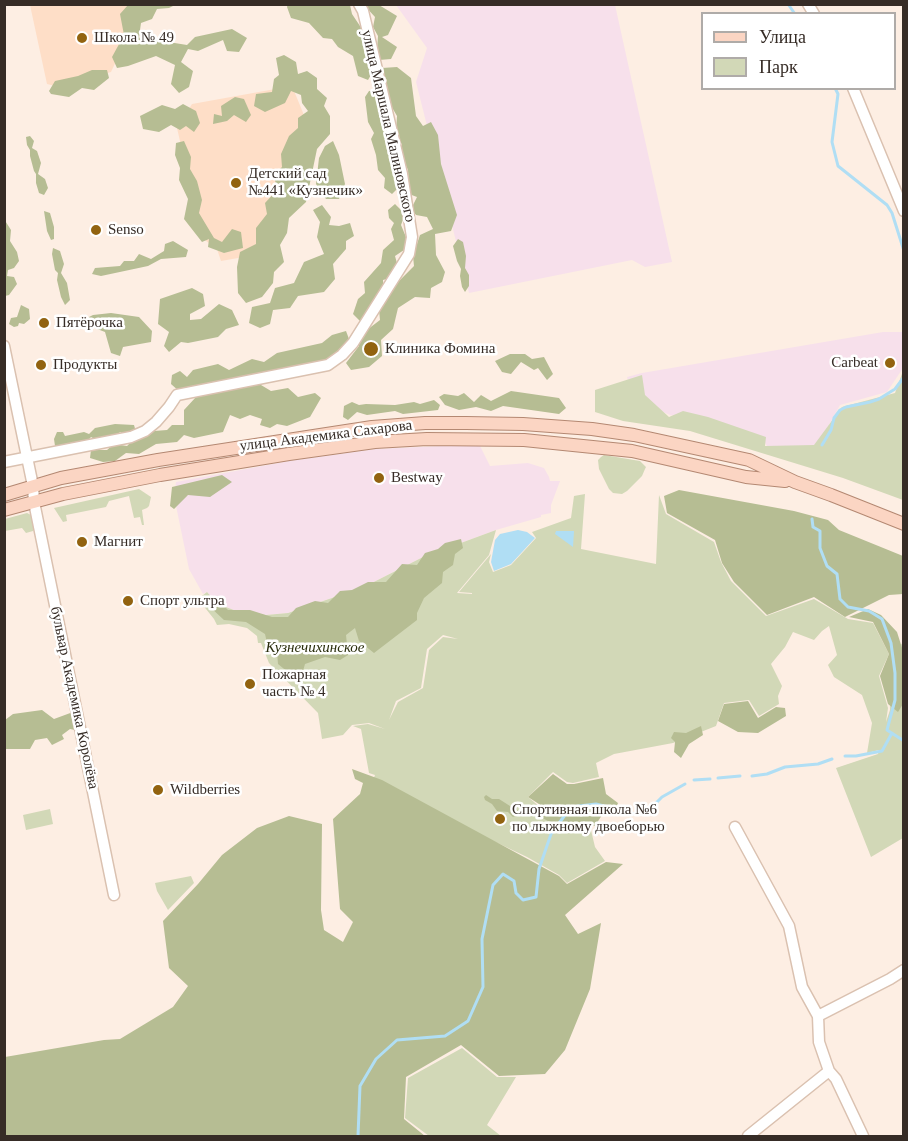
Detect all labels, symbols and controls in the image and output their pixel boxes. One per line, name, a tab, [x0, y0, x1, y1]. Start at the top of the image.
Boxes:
legend	[701, 12, 896, 90]
text: Улица	[759, 27, 806, 47]
street label: улица Маршала Малиновского	[357, 28, 419, 224]
place label: Школа № 49	[94, 29, 174, 47]
marker: Школа № 49	[75, 31, 89, 45]
text: Парк	[759, 57, 798, 77]
place label: Детский сад №441 «Кузнечик»	[248, 165, 363, 200]
marker: Детский сад №441 «Кузнечик»	[229, 176, 243, 190]
place label: Senso	[108, 221, 144, 239]
marker: Senso	[89, 223, 103, 237]
place label: Пятёрочка	[56, 314, 123, 332]
marker: Пятёрочка	[37, 316, 51, 330]
marker: Клиника Фомина	[362, 340, 380, 358]
place label: Клиника Фомина	[385, 340, 495, 358]
place label: Carbeat	[831, 354, 878, 372]
place label: Продукты	[53, 356, 117, 374]
marker: Carbeat	[883, 356, 897, 370]
marker: Продукты	[34, 358, 48, 372]
street label: улица Академика Сахарова	[239, 416, 413, 456]
place label: Bestway	[391, 469, 443, 487]
marker: Bestway	[372, 471, 386, 485]
place label: Магнит	[94, 533, 143, 551]
marker: Магнит	[75, 535, 89, 549]
place label: Спорт ультра	[140, 592, 225, 610]
marker: Спорт ультра	[121, 594, 135, 608]
street label: бульвар Академика Королёва	[46, 605, 102, 791]
park label: Кузнечихинское	[265, 639, 365, 657]
place label: Пожарная часть № 4	[262, 666, 326, 701]
marker: Пожарная часть № 4	[243, 677, 257, 691]
place label: Wildberries	[170, 781, 240, 799]
marker: Wildberries	[151, 783, 165, 797]
place label: Спортивная школа №6 по лыжному двоеборью	[512, 801, 665, 836]
marker: Спортивная школа №6 по лыжному двоеборью	[493, 812, 507, 826]

